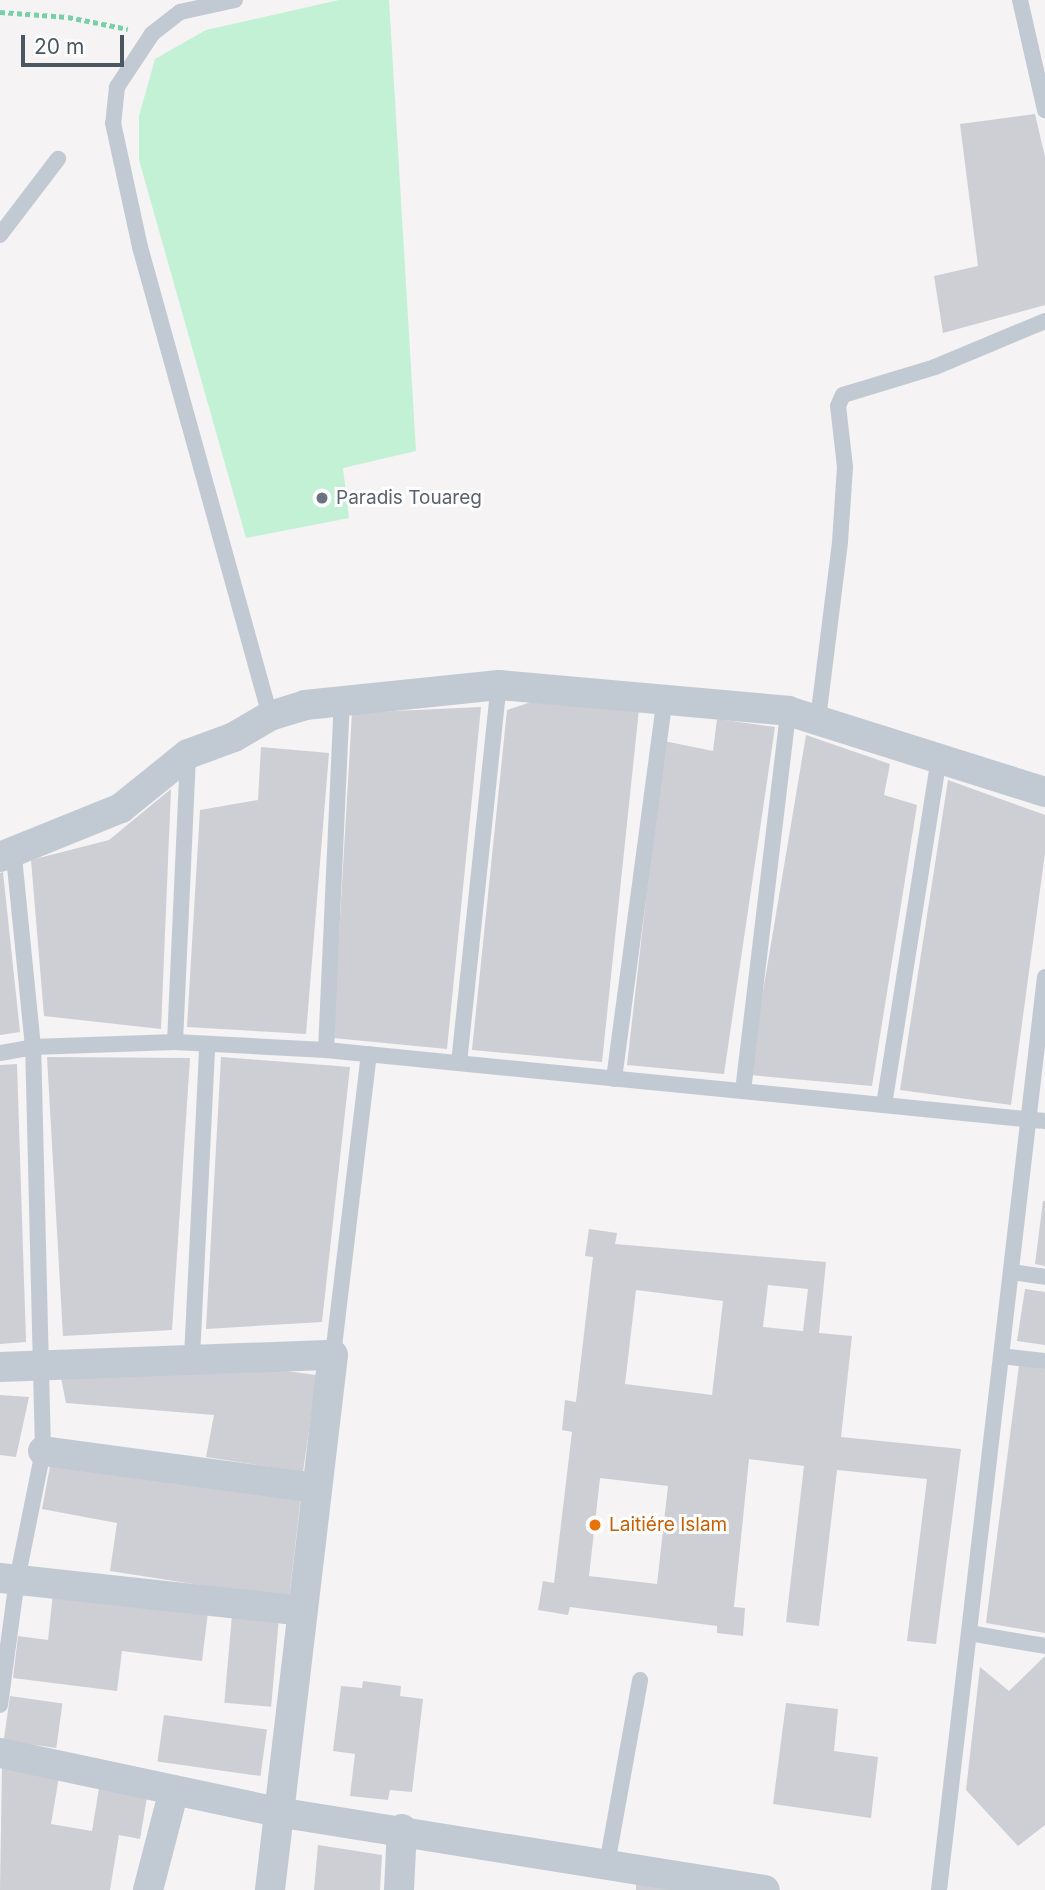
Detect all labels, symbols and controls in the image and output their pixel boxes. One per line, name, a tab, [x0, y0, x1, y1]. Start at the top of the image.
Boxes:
scale bar	[24, 21, 128, 65]
text: 20 m	[34, 34, 84, 59]
place label: Paradis Touareg	[336, 487, 482, 509]
marker: Paradis Touareg	[314, 490, 330, 506]
place label: Laitiére Islam	[609, 1514, 727, 1536]
marker: Laitiére Islam	[587, 1517, 603, 1533]

